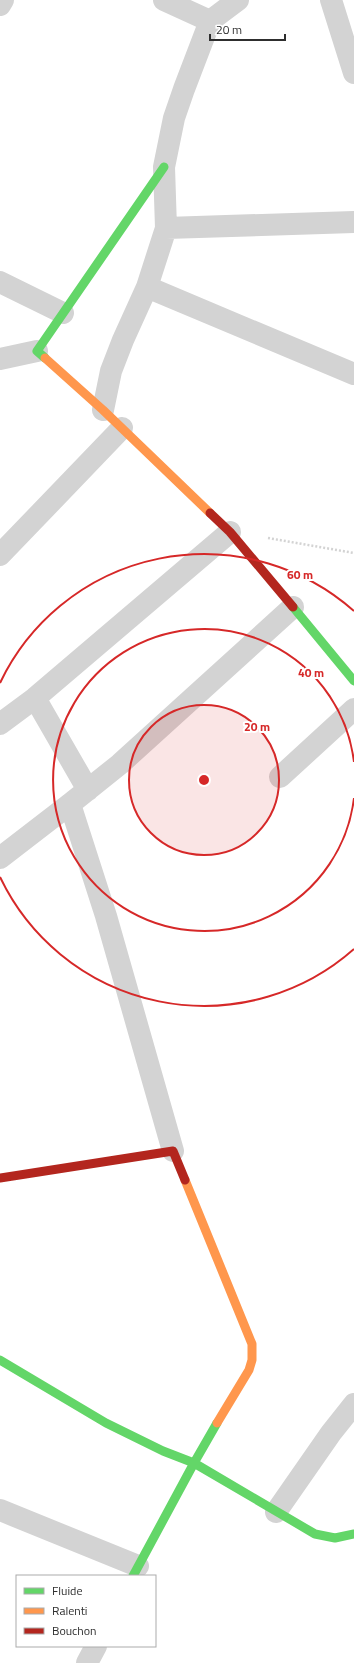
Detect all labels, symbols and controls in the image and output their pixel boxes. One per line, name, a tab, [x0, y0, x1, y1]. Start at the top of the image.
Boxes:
scale bar	[210, 16, 285, 42]
text: 20 m	[216, 20, 242, 39]
text: 60 m	[287, 565, 313, 584]
text: 40 m	[298, 663, 324, 682]
text: 20 m	[244, 717, 270, 736]
centre of rings	[197, 773, 211, 787]
legend	[16, 1575, 156, 1647]
text: Fluide	[52, 1581, 83, 1600]
text: Ralenti	[52, 1601, 87, 1620]
text: Bouchon	[52, 1621, 97, 1640]

